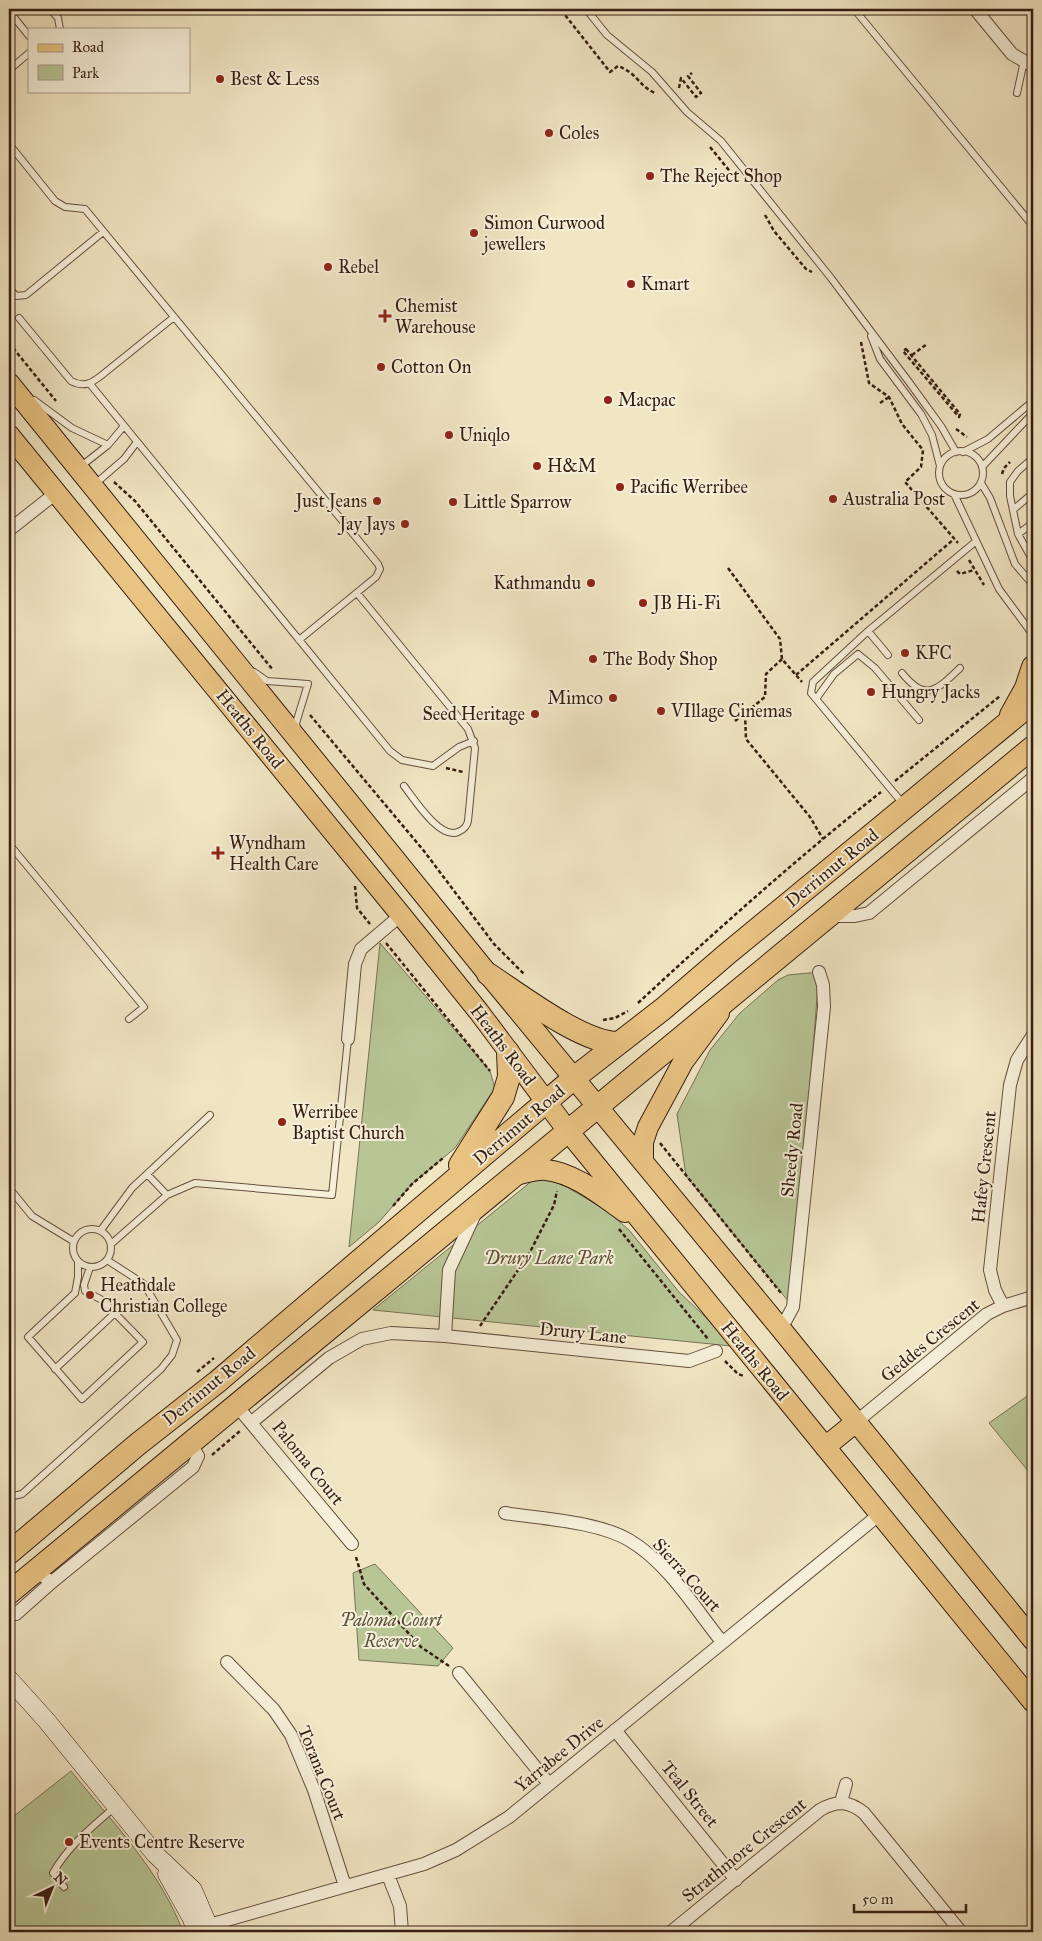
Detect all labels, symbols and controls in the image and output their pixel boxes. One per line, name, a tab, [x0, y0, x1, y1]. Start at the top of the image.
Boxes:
legend	[28, 28, 190, 92]
text: Road	[72, 38, 104, 56]
text: Park	[72, 64, 99, 82]
place label: Best & Less	[230, 68, 319, 90]
marker: Best & Less	[214, 73, 226, 85]
place label: Coles	[559, 122, 599, 144]
marker: Coles	[543, 127, 555, 139]
place label: The Reject Shop	[660, 165, 782, 187]
marker: The Reject Shop	[644, 170, 656, 182]
place label: Simon Curwood jewellers	[481, 212, 605, 255]
marker: Simon Curwood jewellers	[468, 227, 480, 239]
place label: Rebel	[338, 256, 379, 278]
marker: Rebel	[322, 261, 334, 273]
place label: Kmart	[641, 273, 690, 295]
marker: Kmart	[625, 278, 637, 290]
place label: Chemist Warehouse	[395, 295, 476, 338]
marker: Chemist Warehouse	[379, 310, 391, 322]
place label: Cotton On	[391, 356, 472, 378]
marker: Cotton On	[375, 361, 387, 373]
place label: Macpac	[618, 389, 676, 411]
marker: Macpac	[602, 394, 614, 406]
place label: Uniqlo	[459, 424, 510, 447]
marker: Uniqlo	[443, 429, 455, 441]
place label: H&M	[547, 455, 596, 477]
marker: H&M	[531, 460, 543, 472]
place label: Pacific Werribee	[630, 476, 748, 498]
marker: Pacific Werribee	[614, 481, 626, 493]
place label: Australia Post	[842, 488, 946, 510]
place label: Just Jeans	[293, 490, 367, 513]
place label: Little Sparrow	[463, 491, 572, 513]
marker: Australia Post	[827, 493, 839, 505]
marker: Just Jeans	[371, 495, 383, 507]
marker: Little Sparrow	[447, 496, 459, 508]
place label: Jay Jays	[337, 513, 395, 536]
marker: Jay Jays	[399, 518, 411, 530]
place label: Kathmandu	[493, 572, 581, 594]
marker: Kathmandu	[585, 577, 597, 589]
place label: JB Hi-Fi	[651, 592, 721, 615]
marker: JB Hi-Fi	[637, 597, 649, 609]
place label: KFC	[915, 642, 952, 664]
marker: KFC	[899, 647, 911, 659]
place label: The Body Shop	[603, 648, 718, 670]
marker: The Body Shop	[587, 653, 599, 665]
place label: Hungry Jacks	[881, 681, 980, 704]
street label: Heaths Road	[211, 685, 289, 773]
marker: Hungry Jacks	[865, 686, 877, 698]
place label: Mimco	[548, 687, 603, 709]
marker: Mimco	[607, 692, 619, 704]
place label: VIllage Cinemas	[670, 700, 792, 723]
place label: Seed Heritage	[422, 703, 525, 726]
marker: VIllage Cinemas	[655, 705, 667, 717]
marker: Seed Heritage	[529, 708, 541, 720]
street label: Derrimut Road	[781, 824, 883, 912]
place label: Wyndham Health Care	[229, 832, 319, 875]
marker: Wyndham Health Care	[211, 846, 225, 860]
street label: Heaths Road	[465, 1000, 541, 1090]
street label: Derrimut Road	[469, 1080, 569, 1170]
place label: Werribee Baptist Church	[292, 1101, 405, 1144]
street label: Sheedy Road	[776, 1102, 808, 1198]
street label: Hafey Crescent	[967, 1109, 1001, 1224]
marker: Werribee Baptist Church	[276, 1116, 288, 1128]
park label: Drury Lane Park	[484, 1247, 614, 1269]
place label: Heathdale Christian College	[100, 1274, 228, 1318]
marker: Heathdale Christian College	[84, 1289, 96, 1301]
street label: Geddes Crescent	[876, 1293, 984, 1387]
street label: Drury Lane	[538, 1317, 628, 1349]
street label: Heaths Road	[716, 1317, 794, 1405]
street label: Derrimut Road	[158, 1342, 260, 1430]
street label: Paloma Court	[267, 1416, 349, 1510]
street label: Sierra Court	[648, 1533, 726, 1617]
park label: Paloma Court Reserve	[340, 1609, 443, 1652]
street label: Yarrabee Drive	[510, 1711, 608, 1797]
street label: Torana Court	[293, 1723, 351, 1824]
street label: Teal Street	[656, 1756, 724, 1832]
street label: Strathmore Crescent	[677, 1793, 811, 1907]
place label: Events Centre Reserve	[79, 1831, 245, 1853]
marker: Events Centre Reserve	[63, 1836, 75, 1848]
north arrow	[28, 1864, 78, 1914]
text: N	[50, 1869, 71, 1889]
scale bar	[854, 1881, 967, 1913]
text: 50 m	[862, 1890, 894, 1908]

